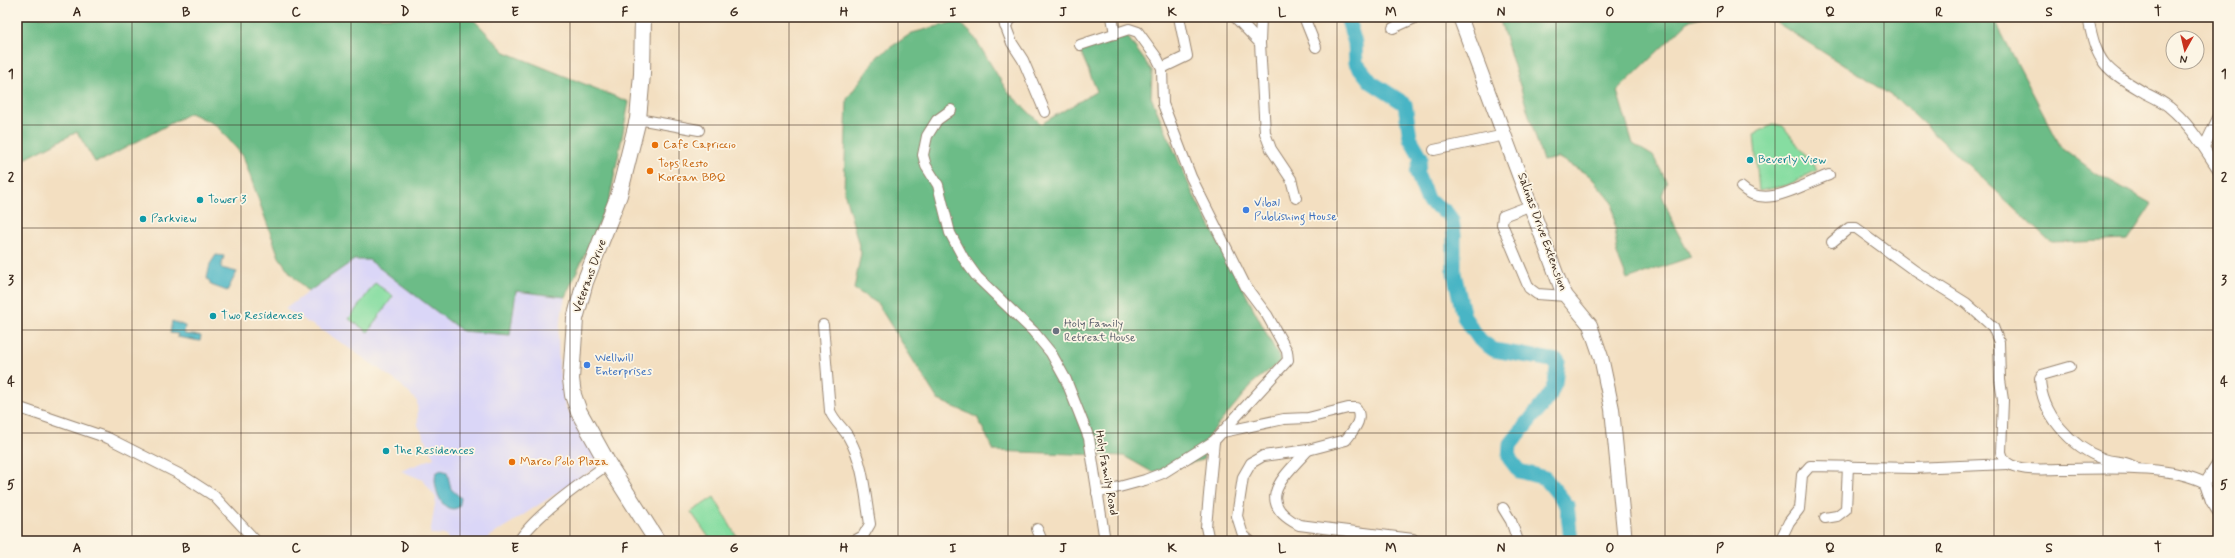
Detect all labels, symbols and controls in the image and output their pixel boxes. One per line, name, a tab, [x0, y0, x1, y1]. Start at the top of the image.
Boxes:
text: A	[73, 4, 81, 21]
text: B	[182, 4, 191, 21]
text: C	[291, 4, 301, 21]
text: D	[401, 4, 410, 21]
text: E	[511, 4, 519, 21]
text: F	[622, 4, 629, 21]
text: G	[730, 4, 739, 21]
text: H	[840, 4, 849, 21]
text: I	[950, 4, 957, 21]
text: J	[1059, 4, 1067, 21]
text: K	[1167, 4, 1177, 21]
text: L	[1278, 4, 1287, 21]
text: M	[1385, 4, 1397, 21]
text: N	[1497, 4, 1506, 21]
text: O	[1606, 4, 1615, 21]
text: P	[1716, 4, 1724, 21]
text: Q	[1825, 4, 1835, 21]
text: R	[1935, 4, 1943, 21]
text: S	[2045, 4, 2053, 21]
text: T	[2154, 4, 2162, 21]
north arrow	[2165, 30, 2205, 70]
text: N	[2179, 51, 2188, 66]
text: 1	[8, 66, 14, 83]
text: 1	[2221, 66, 2227, 83]
place label: Cafe Capriccio	[663, 137, 736, 153]
marker: Cafe Capriccio	[650, 140, 660, 150]
place label: Beverly View	[1758, 152, 1826, 168]
marker: Beverly View	[1745, 155, 1755, 165]
place label: Tops Resto Korean BBQ	[658, 156, 726, 186]
marker: Tops Resto Korean BBQ	[645, 166, 655, 176]
text: 2	[8, 169, 15, 186]
text: 2	[2221, 169, 2228, 186]
street label: Salinas Drive Extension	[1513, 171, 1571, 293]
place label: Tower 3	[208, 192, 247, 208]
marker: Tower 3	[195, 195, 205, 205]
place label: Vibal Publishing House	[1254, 195, 1337, 226]
marker: Vibal Publishing House	[1241, 205, 1251, 215]
place label: Parkview	[151, 211, 197, 227]
marker: Parkview	[138, 214, 148, 224]
street label: Veterans Drive	[569, 237, 611, 315]
text: 3	[8, 272, 14, 289]
text: 3	[2221, 272, 2227, 289]
place label: Two Residences	[221, 308, 303, 324]
marker: Two Residences	[208, 311, 218, 321]
place label: Holy Family Retreat House	[1064, 316, 1136, 346]
marker: Holy Family Retreat House	[1051, 326, 1061, 336]
place label: Wellwill Enterprises	[595, 350, 653, 380]
marker: Wellwill Enterprises	[582, 360, 592, 370]
text: 4	[7, 374, 15, 391]
text: 4	[2220, 374, 2228, 391]
street label: Holy Family Road	[1091, 429, 1121, 517]
place label: The Residences	[394, 443, 474, 459]
marker: The Residences	[381, 446, 391, 456]
place label: Marco Polo Plaza	[520, 454, 609, 470]
marker: Marco Polo Plaza	[507, 457, 517, 467]
text: 5	[7, 477, 15, 494]
text: 5	[2220, 477, 2228, 494]
text: A	[73, 540, 81, 557]
text: B	[182, 540, 191, 557]
text: C	[291, 540, 301, 557]
text: D	[401, 540, 410, 557]
text: E	[511, 540, 519, 557]
text: F	[622, 540, 629, 557]
text: G	[730, 540, 739, 557]
text: H	[840, 540, 849, 557]
text: I	[950, 540, 957, 557]
text: J	[1059, 540, 1067, 557]
text: K	[1167, 540, 1177, 557]
text: L	[1278, 540, 1287, 557]
text: M	[1385, 540, 1397, 557]
text: N	[1497, 540, 1506, 557]
text: O	[1606, 540, 1615, 557]
text: P	[1716, 540, 1724, 557]
text: Q	[1825, 540, 1835, 557]
text: R	[1935, 540, 1943, 557]
text: S	[2045, 540, 2053, 557]
text: T	[2154, 540, 2162, 557]

